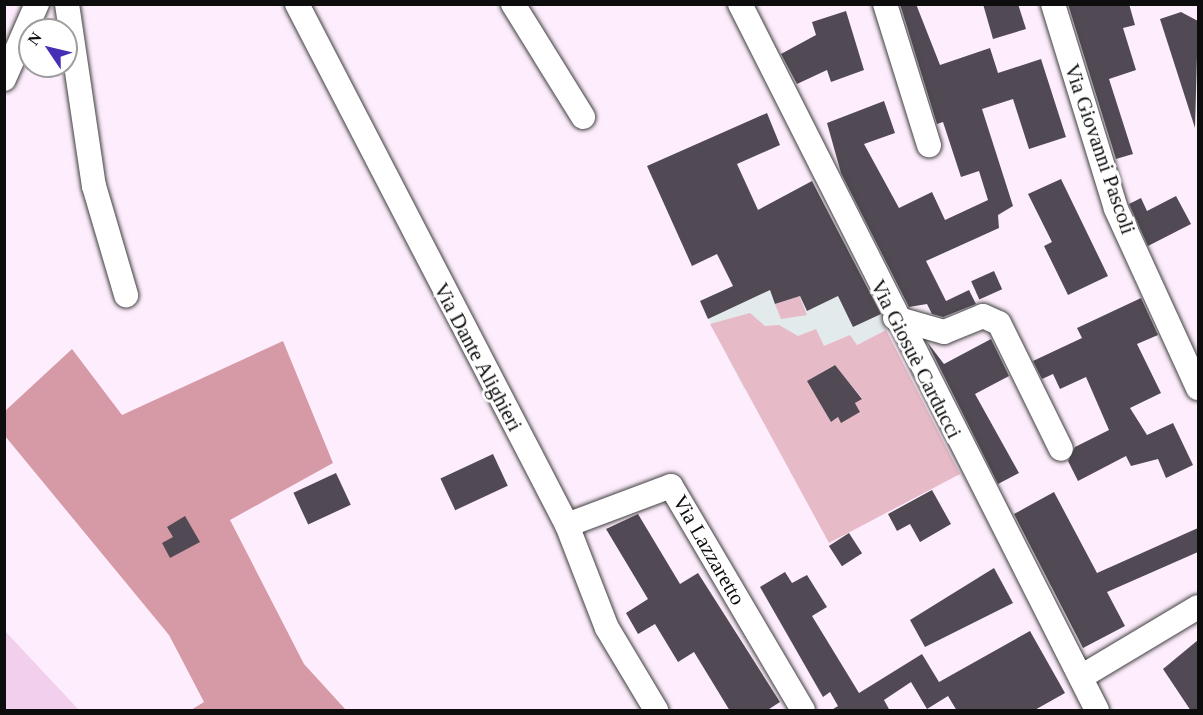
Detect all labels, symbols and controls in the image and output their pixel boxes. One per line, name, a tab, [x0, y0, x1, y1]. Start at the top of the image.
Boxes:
north arrow	[18, 18, 78, 78]
text: N	[24, 29, 45, 48]
street label: Via Giovanni Pascoli	[1059, 61, 1141, 237]
street label: Via Giosuè Carducci	[865, 275, 967, 443]
street label: Via Dante Alighieri	[428, 278, 528, 436]
street label: Via Lazzaretto	[667, 490, 751, 610]

